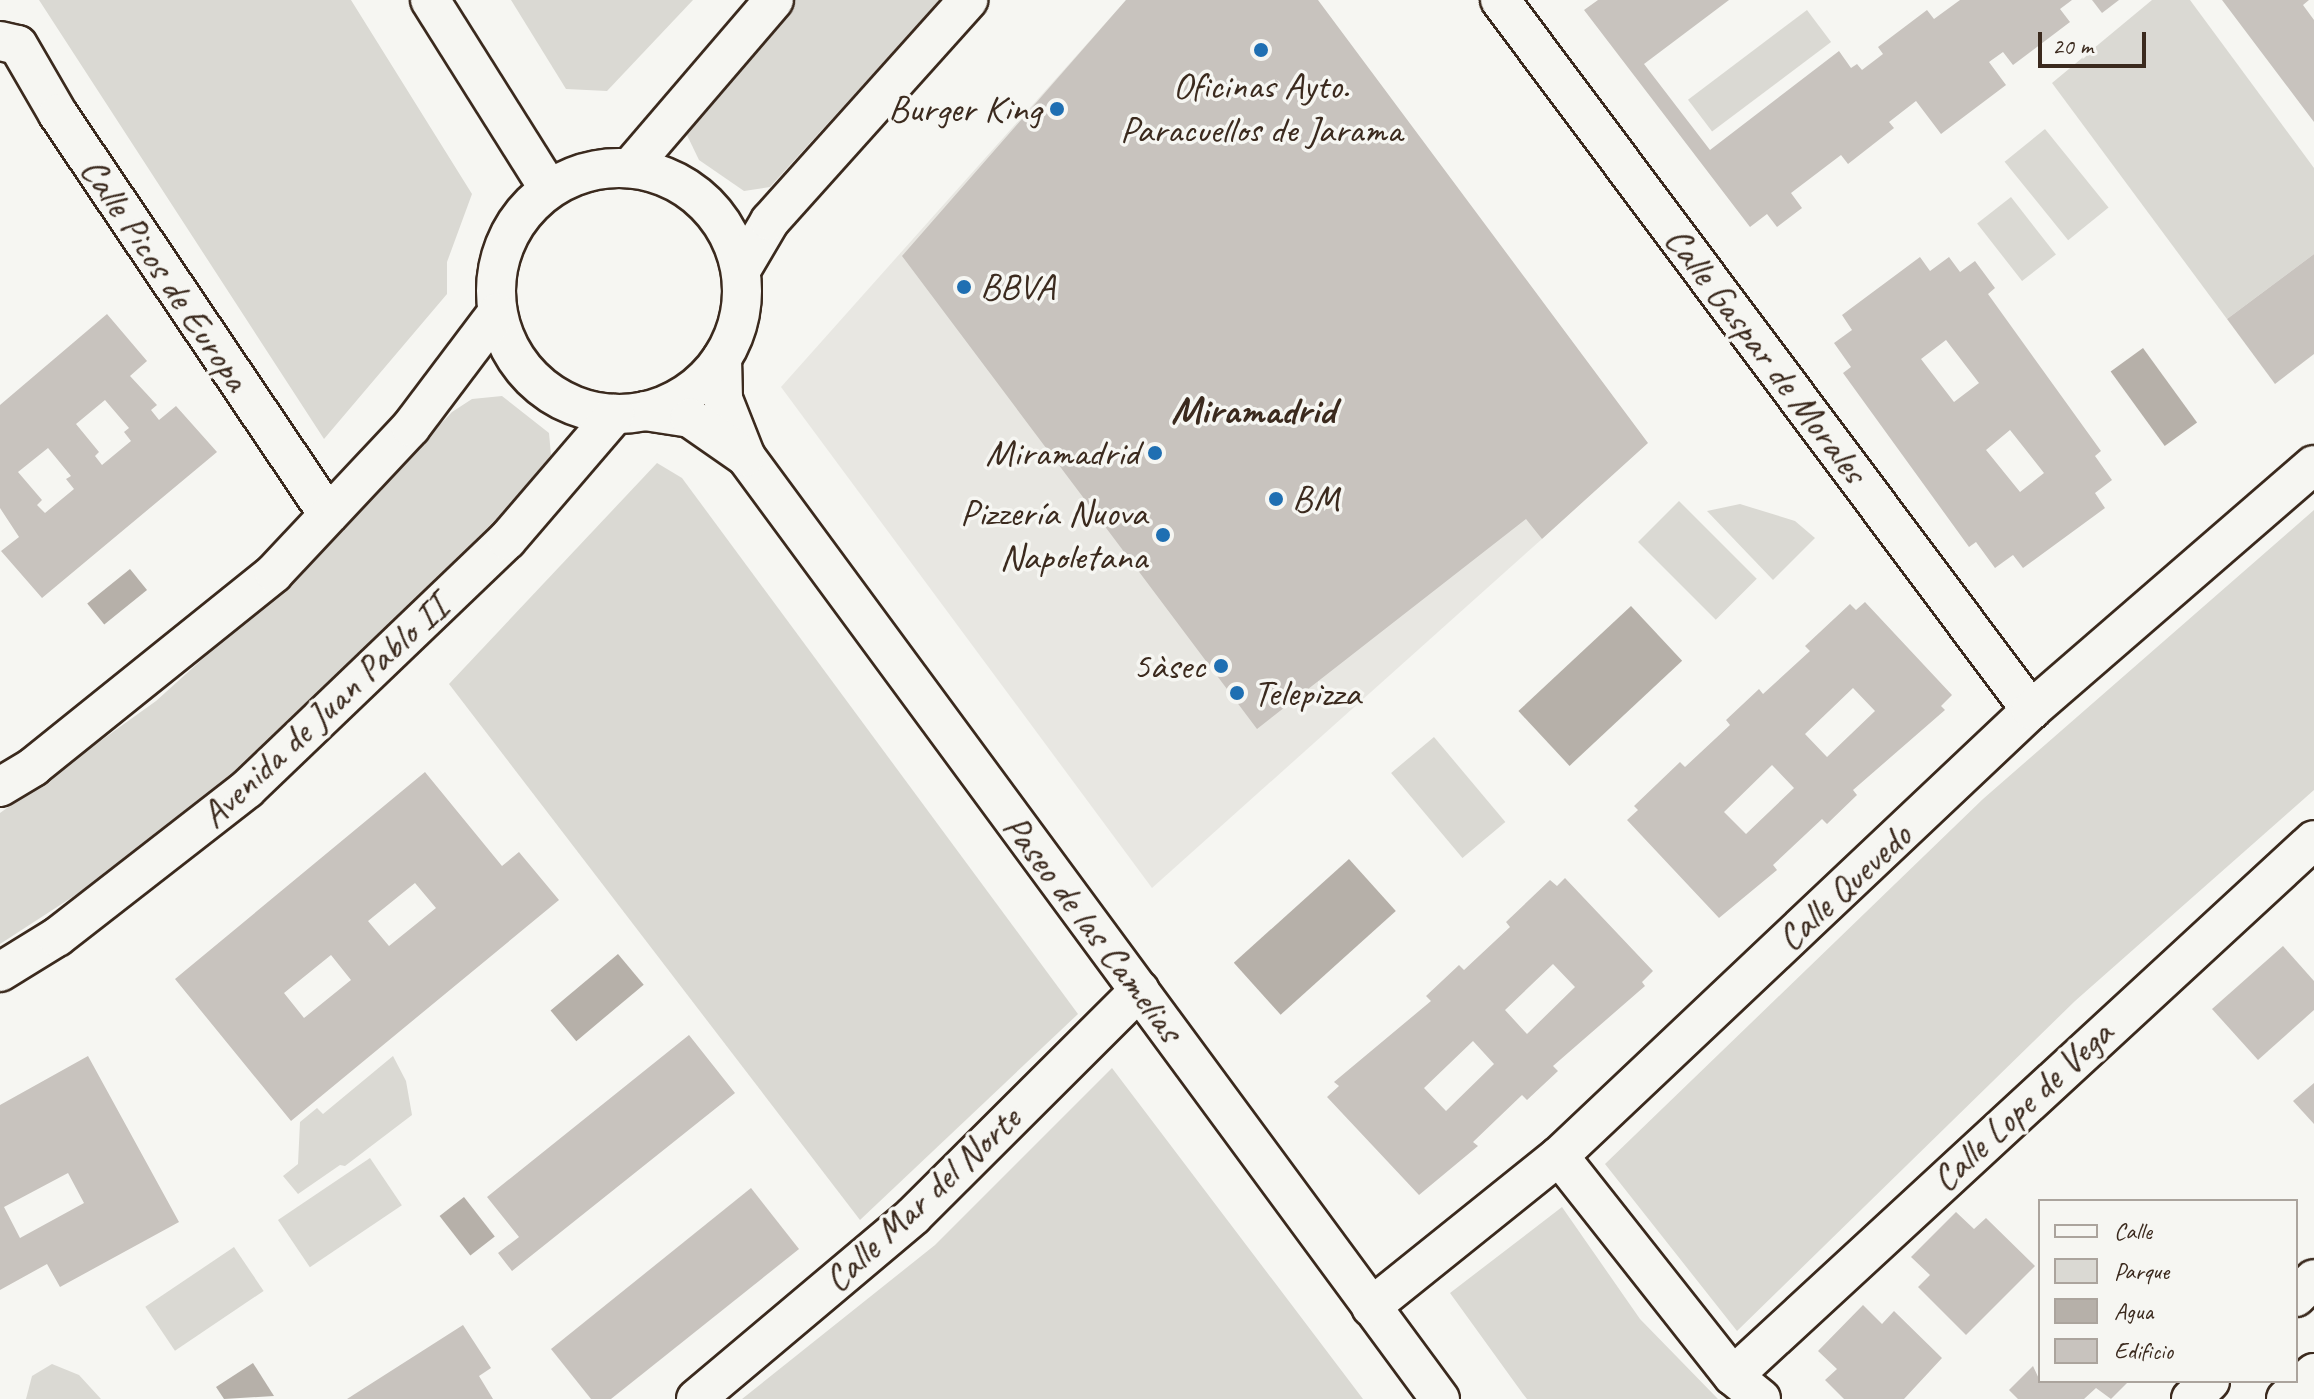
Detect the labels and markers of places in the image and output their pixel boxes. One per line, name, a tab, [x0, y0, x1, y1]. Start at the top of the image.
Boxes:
marker: Oficinas Ayto. Paracuellos de Jarama	[1252, 41, 1270, 59]
place label: Oficinas Ayto. Paracuellos de Jarama	[1120, 63, 1402, 152]
place label: Burger King	[888, 86, 1041, 132]
marker: Burger King	[1048, 100, 1066, 118]
place label: BBVA	[980, 264, 1055, 310]
marker: BBVA	[955, 278, 973, 296]
place label: Miramadrid	[986, 430, 1139, 476]
marker: Miramadrid	[1146, 444, 1164, 462]
place label: BM	[1292, 476, 1339, 522]
place label: Pizzería Nuova Napoletana	[961, 490, 1147, 580]
marker: BM	[1267, 490, 1285, 508]
marker: Pizzería Nuova Napoletana	[1154, 526, 1172, 544]
place label: 5àsec	[1133, 643, 1205, 689]
marker: 5àsec	[1212, 657, 1230, 675]
place label: Telepizza	[1253, 670, 1361, 716]
marker: Telepizza	[1228, 684, 1246, 702]

